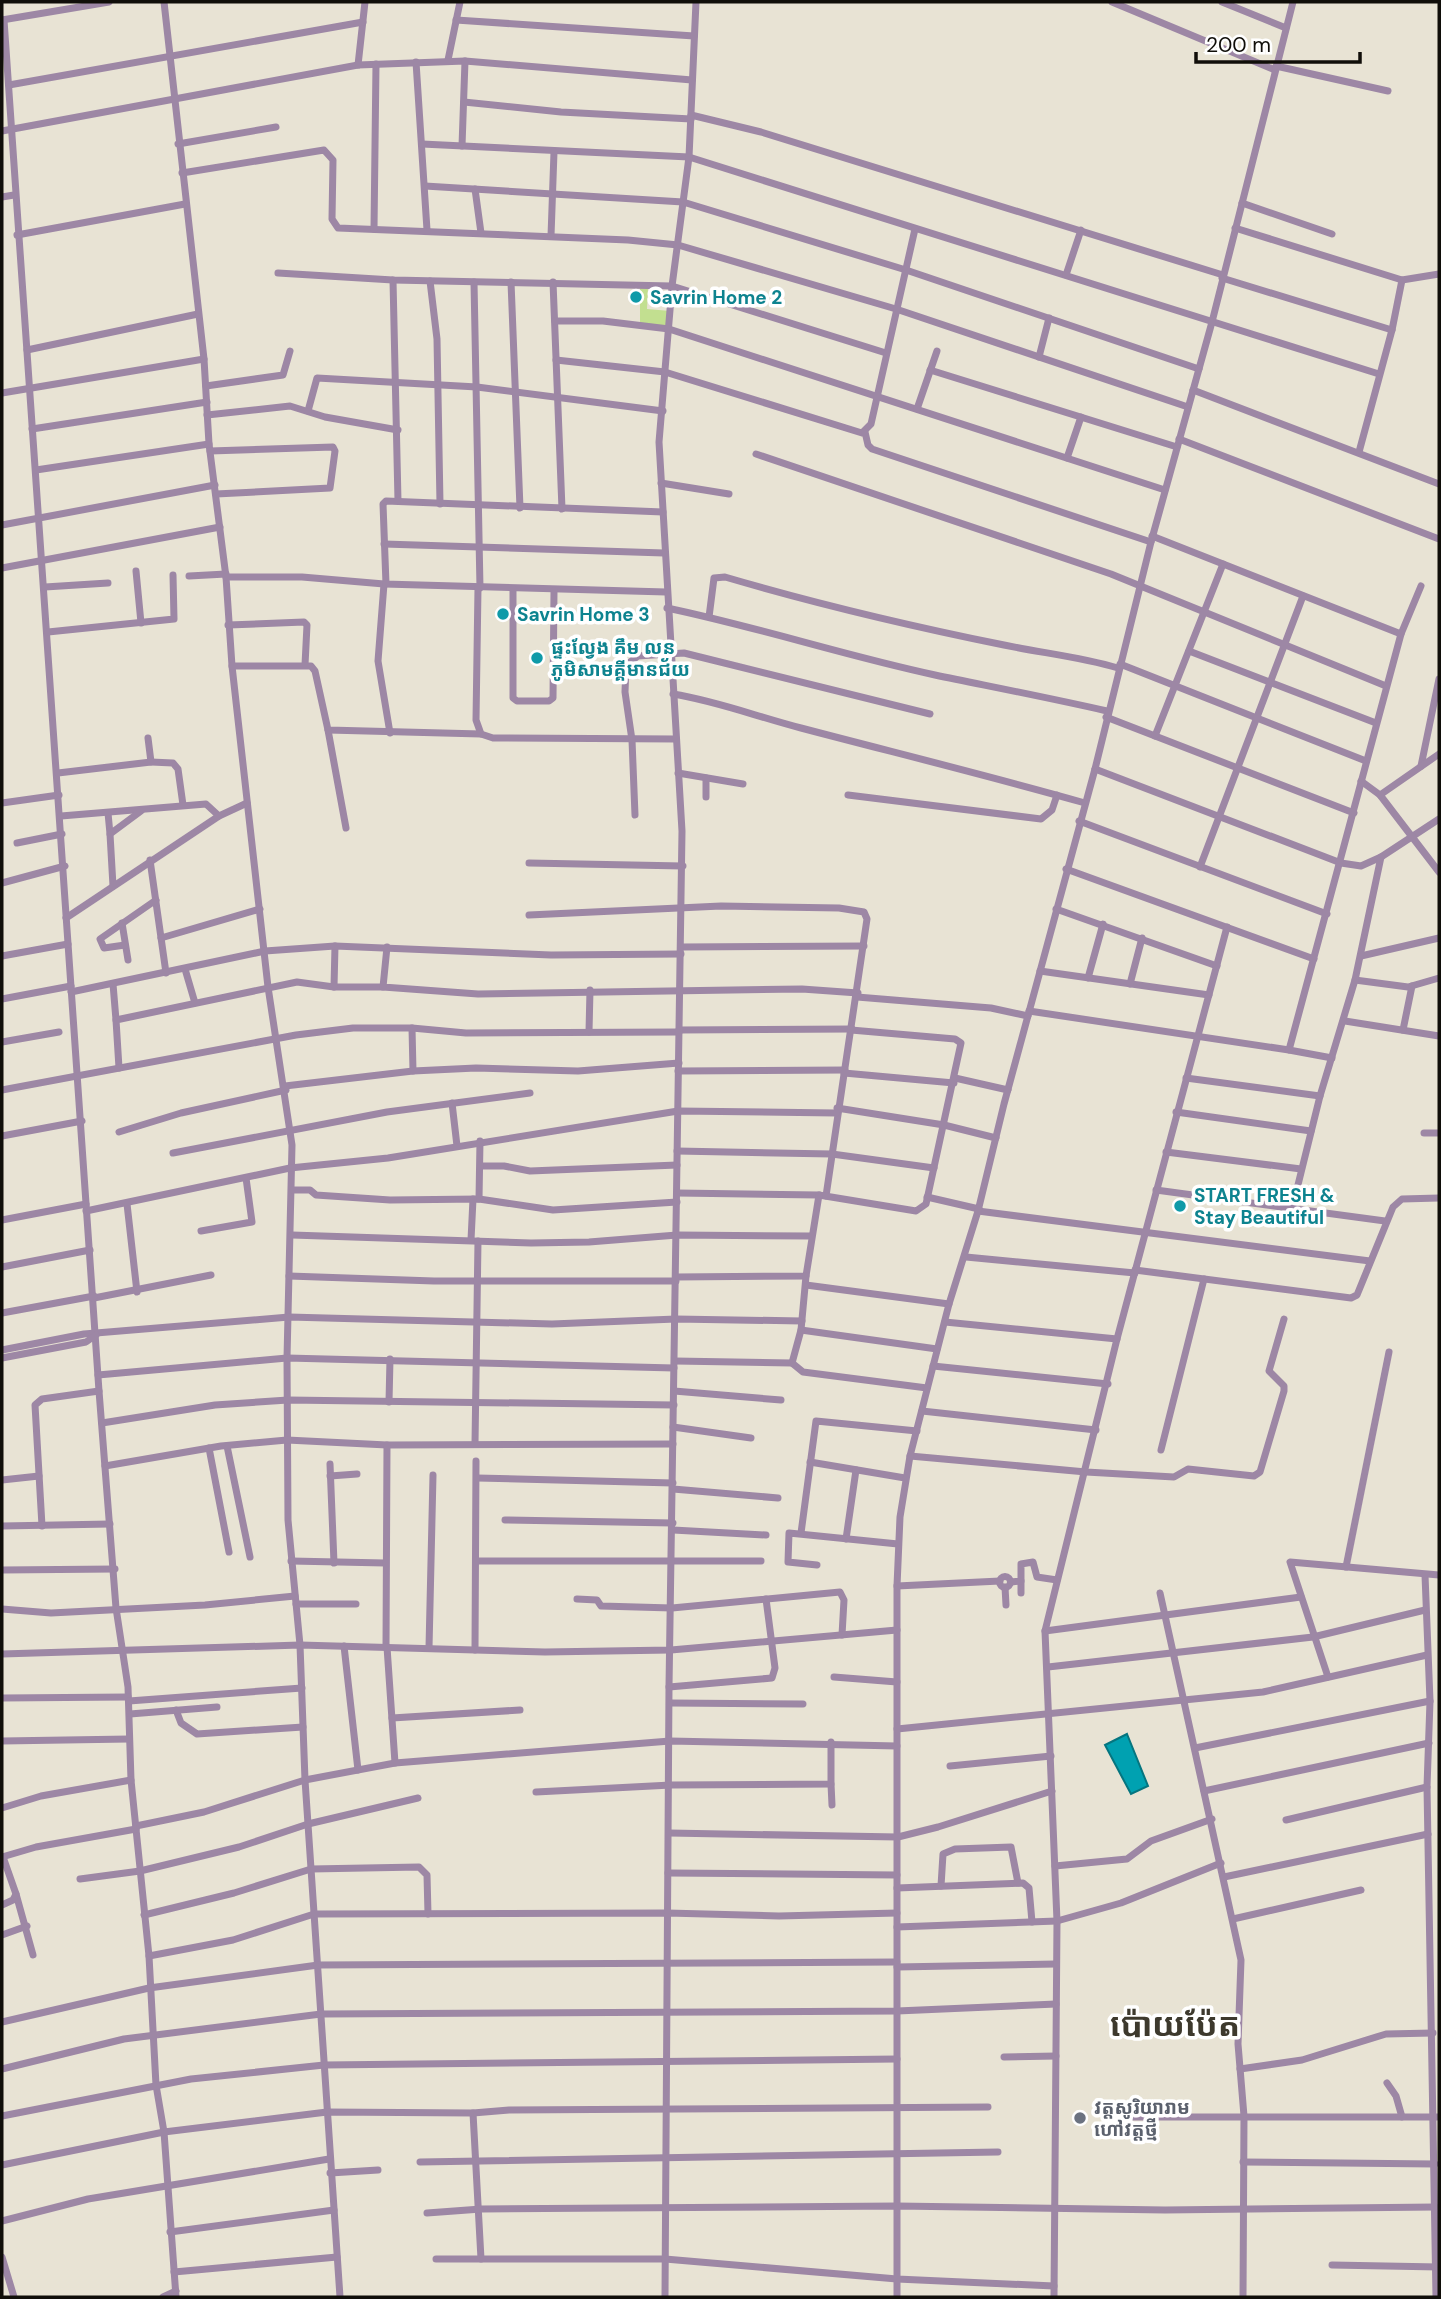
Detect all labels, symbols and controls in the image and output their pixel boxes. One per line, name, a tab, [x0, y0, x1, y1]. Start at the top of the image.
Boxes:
scale bar	[1196, 21, 1360, 65]
text: 200 m	[1206, 31, 1271, 59]
place label: Savrin Home 2	[650, 285, 782, 310]
marker: Savrin Home 2	[628, 289, 644, 305]
place label: Savrin Home 3	[517, 602, 650, 627]
marker: Savrin Home 3	[495, 606, 511, 622]
place label: ផ្ទះល្វែង គឹម លន ភូមិសាមគ្គីមានជ័យ	[551, 635, 690, 682]
marker: ផ្ទះល្វែង គឹម លន ភូមិសាមគ្គីមានជ័យ	[529, 650, 545, 666]
place label: START FRESH & Stay Beautiful	[1194, 1183, 1335, 1230]
marker: START FRESH & Stay Beautiful	[1172, 1198, 1188, 1214]
district label: ប៉ោយប៉ែត	[1110, 2003, 1240, 2046]
place label: វត្តសូរិយារាម ហៅវត្តថ្មី	[1094, 2095, 1190, 2142]
marker: វត្តសូរិយារាម ហៅវត្តថ្មី	[1072, 2110, 1088, 2126]

